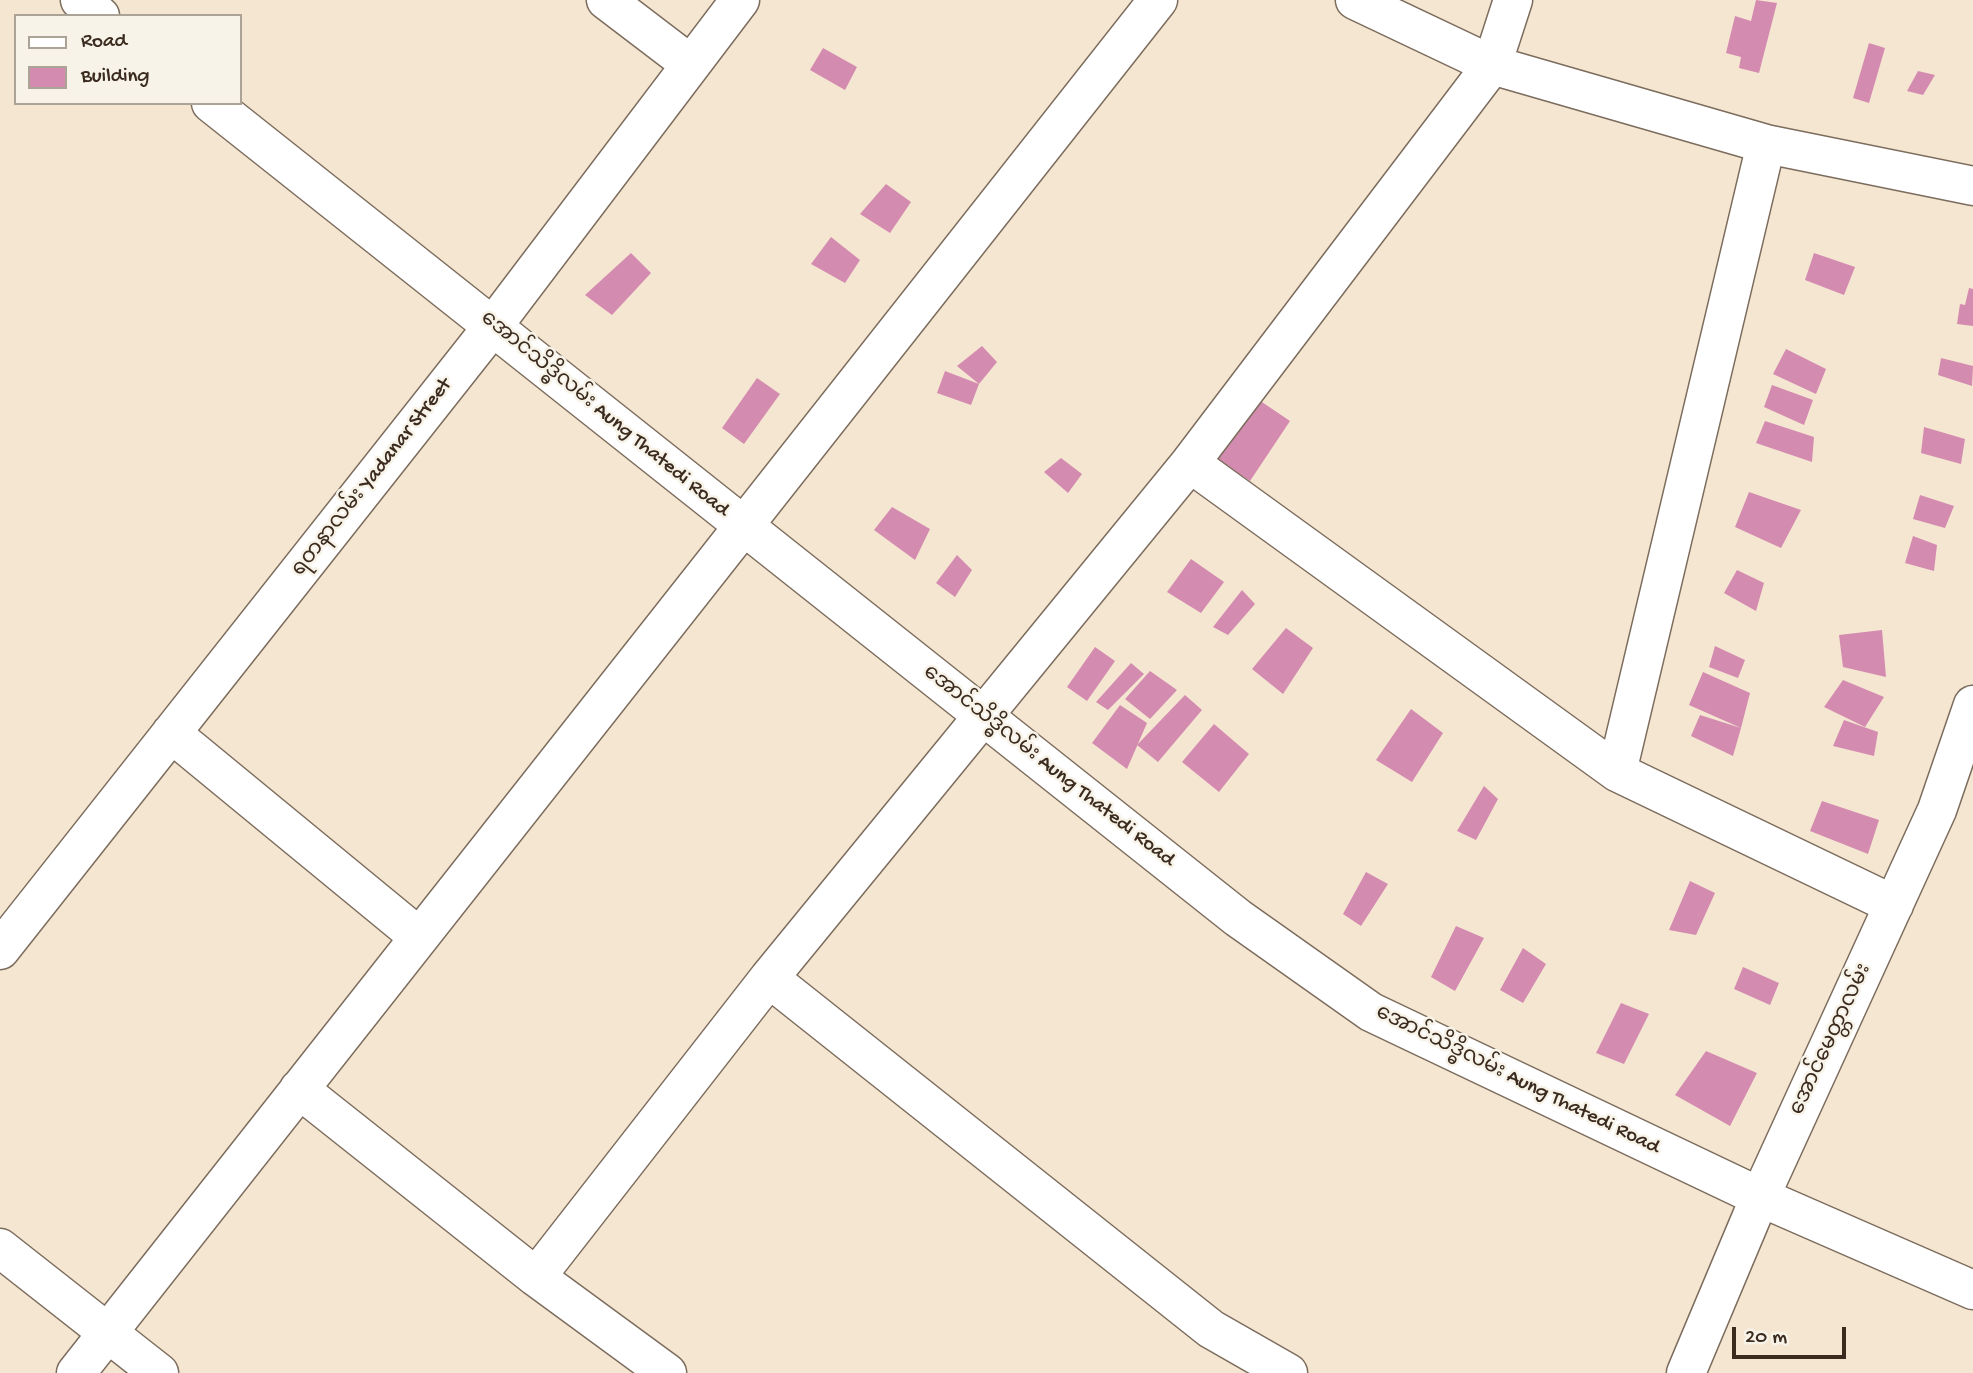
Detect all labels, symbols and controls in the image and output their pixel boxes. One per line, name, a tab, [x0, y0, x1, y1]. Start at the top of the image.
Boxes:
legend	[14, 14, 242, 105]
text: Road	[81, 30, 127, 55]
text: Building	[81, 65, 150, 90]
street label: အောင်သိဒ္ဓိလမ်း Aung Thatedi Road	[474, 307, 734, 523]
street label: ရတနာလမ်း Yadanar Street	[288, 374, 458, 582]
street label: အောင်သိဒ္ဓိလမ်း Aung Thatedi Road	[917, 661, 1179, 873]
street label: အောင်မေတ္တာလမ်း	[1786, 960, 1878, 1120]
street label: အောင်သိဒ္ဓိလမ်း Aung Thatedi Road	[1371, 1001, 1663, 1161]
scale bar	[1735, 1314, 1849, 1358]
text: 20 m	[1745, 1326, 1787, 1351]

